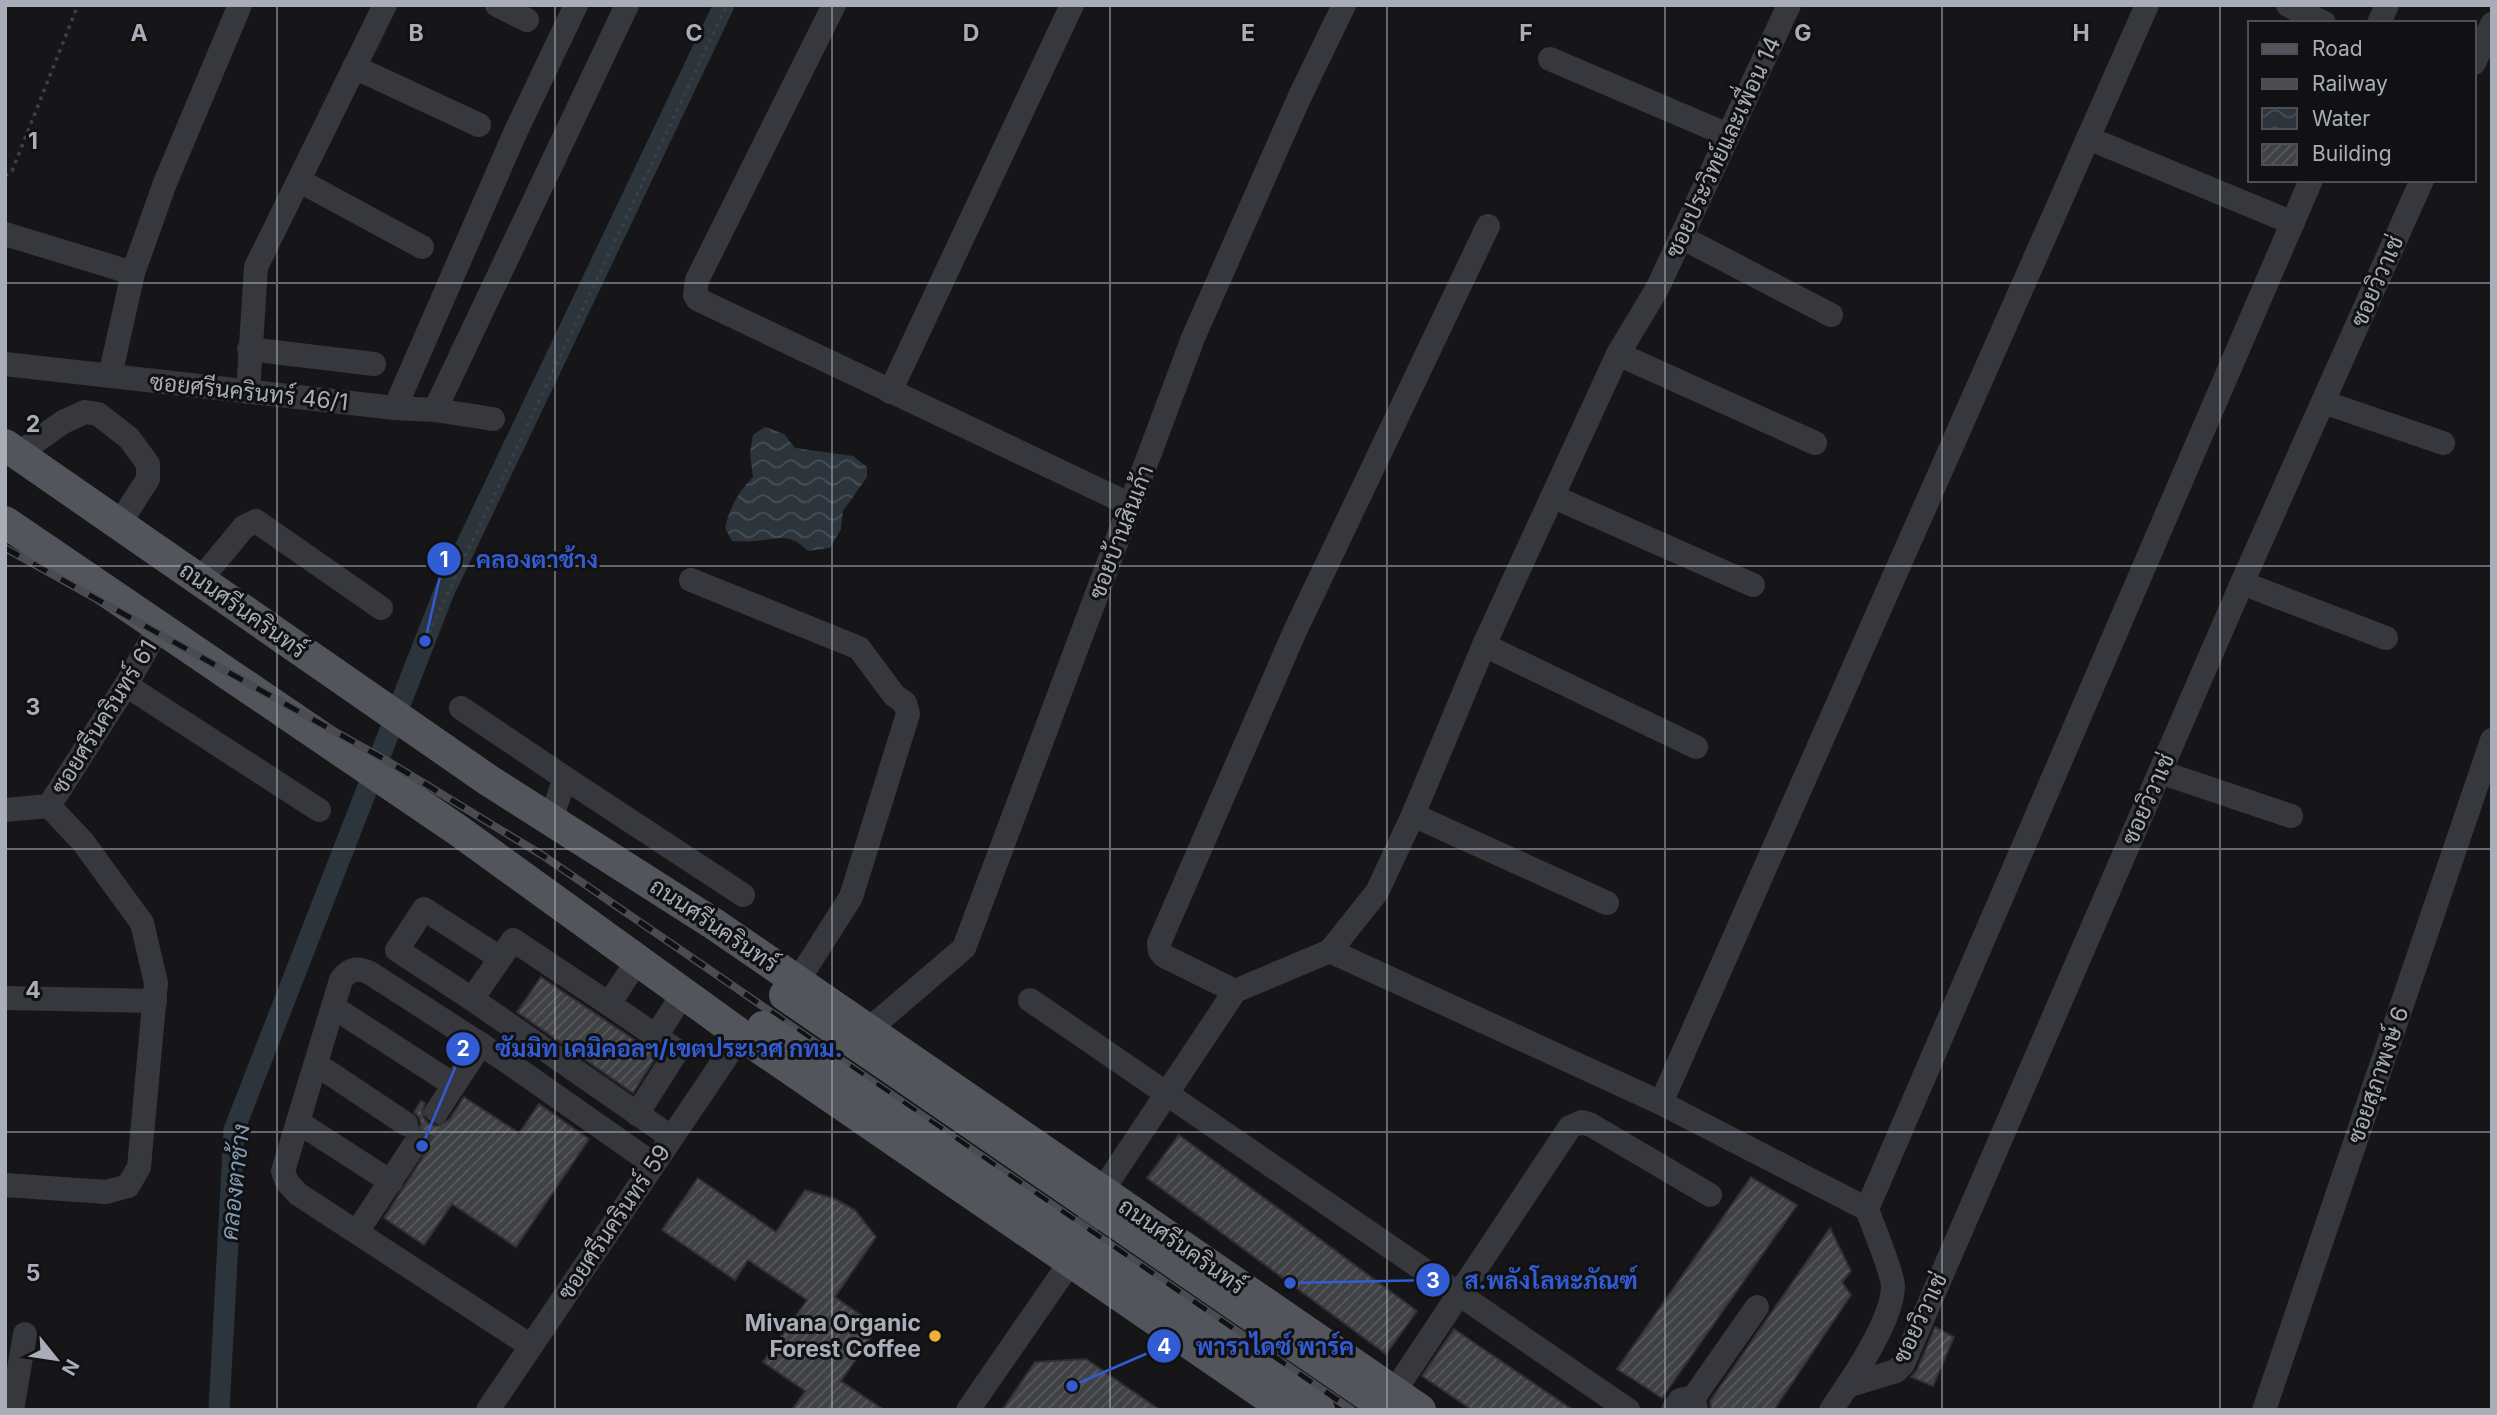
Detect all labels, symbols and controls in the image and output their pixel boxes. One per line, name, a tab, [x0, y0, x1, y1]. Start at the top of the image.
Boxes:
text: A	[130, 19, 148, 47]
text: B	[408, 19, 424, 47]
text: C	[685, 19, 703, 47]
text: D	[963, 19, 979, 47]
text: E	[1241, 19, 1255, 47]
text: F	[1519, 19, 1533, 47]
text: G	[1794, 19, 1812, 47]
text: H	[2072, 19, 2090, 47]
legend	[2248, 21, 2476, 182]
street label: ซอยประวิทย์และเพื่อน 14	[1653, 29, 1787, 262]
text: Road	[2312, 36, 2363, 61]
text: Railway	[2312, 71, 2388, 96]
text: Water	[2312, 106, 2370, 131]
text: 1	[28, 127, 38, 155]
text: Building	[2312, 141, 2392, 166]
street label: ซอยวิวาเช่	[2345, 231, 2409, 331]
street label: ซอยศรีนครินทร์ 46/1	[148, 366, 350, 416]
text: 2	[26, 410, 40, 438]
street label: ซอยบ้านสินเก้า	[1082, 461, 1159, 603]
callout: คลองตาช้าง	[427, 537, 612, 582]
text: คลองตาช้าง	[476, 544, 598, 574]
text: 1	[439, 547, 449, 572]
street label: ถนนศรีนครินทร์	[174, 554, 313, 664]
street label: ซอยศรีนครินทร์ 61	[44, 634, 163, 799]
text: 3	[26, 693, 40, 721]
street label: ซอยวิวาเช่	[2116, 749, 2180, 849]
street label: ถนนศรีนครินทร์	[645, 870, 784, 978]
text: 4	[25, 976, 41, 1004]
street label: ซอยสุภาพงษ์ 6	[2340, 1002, 2416, 1148]
callout: ซัมมิท เคมิคอลฯ/เขตประเวศ กทม.	[446, 1026, 856, 1071]
text: ซัมมิท เคมิคอลฯ/เขตประเวศ กทม.	[495, 1034, 843, 1063]
text: 2	[456, 1036, 470, 1061]
water label: คลองตาช้าง	[214, 1122, 256, 1242]
street label: ซอยศรีนครินทร์ 59	[550, 1138, 676, 1305]
street label: ถนนศรีนครินทร์	[1113, 1190, 1252, 1300]
callout: ส.พลังโลหะภัณฑ์	[1415, 1258, 1652, 1303]
text: 5	[26, 1259, 40, 1287]
text: ส.พลังโลหะภัณฑ์	[1464, 1265, 1639, 1295]
text: 3	[1426, 1268, 1440, 1293]
street label: ซอยวิวาเช่	[1887, 1268, 1953, 1368]
place label: Mivana Organic Forest Coffee	[745, 1309, 921, 1363]
north arrow	[21, 1324, 91, 1394]
callout: พาราไดซ์ พาร์ค	[1147, 1324, 1368, 1369]
marker: Mivana Organic Forest Coffee	[927, 1328, 943, 1344]
text: พาราไดซ์ พาร์ค	[1196, 1331, 1354, 1361]
text: 4	[1157, 1334, 1171, 1359]
text: N	[57, 1355, 84, 1379]

